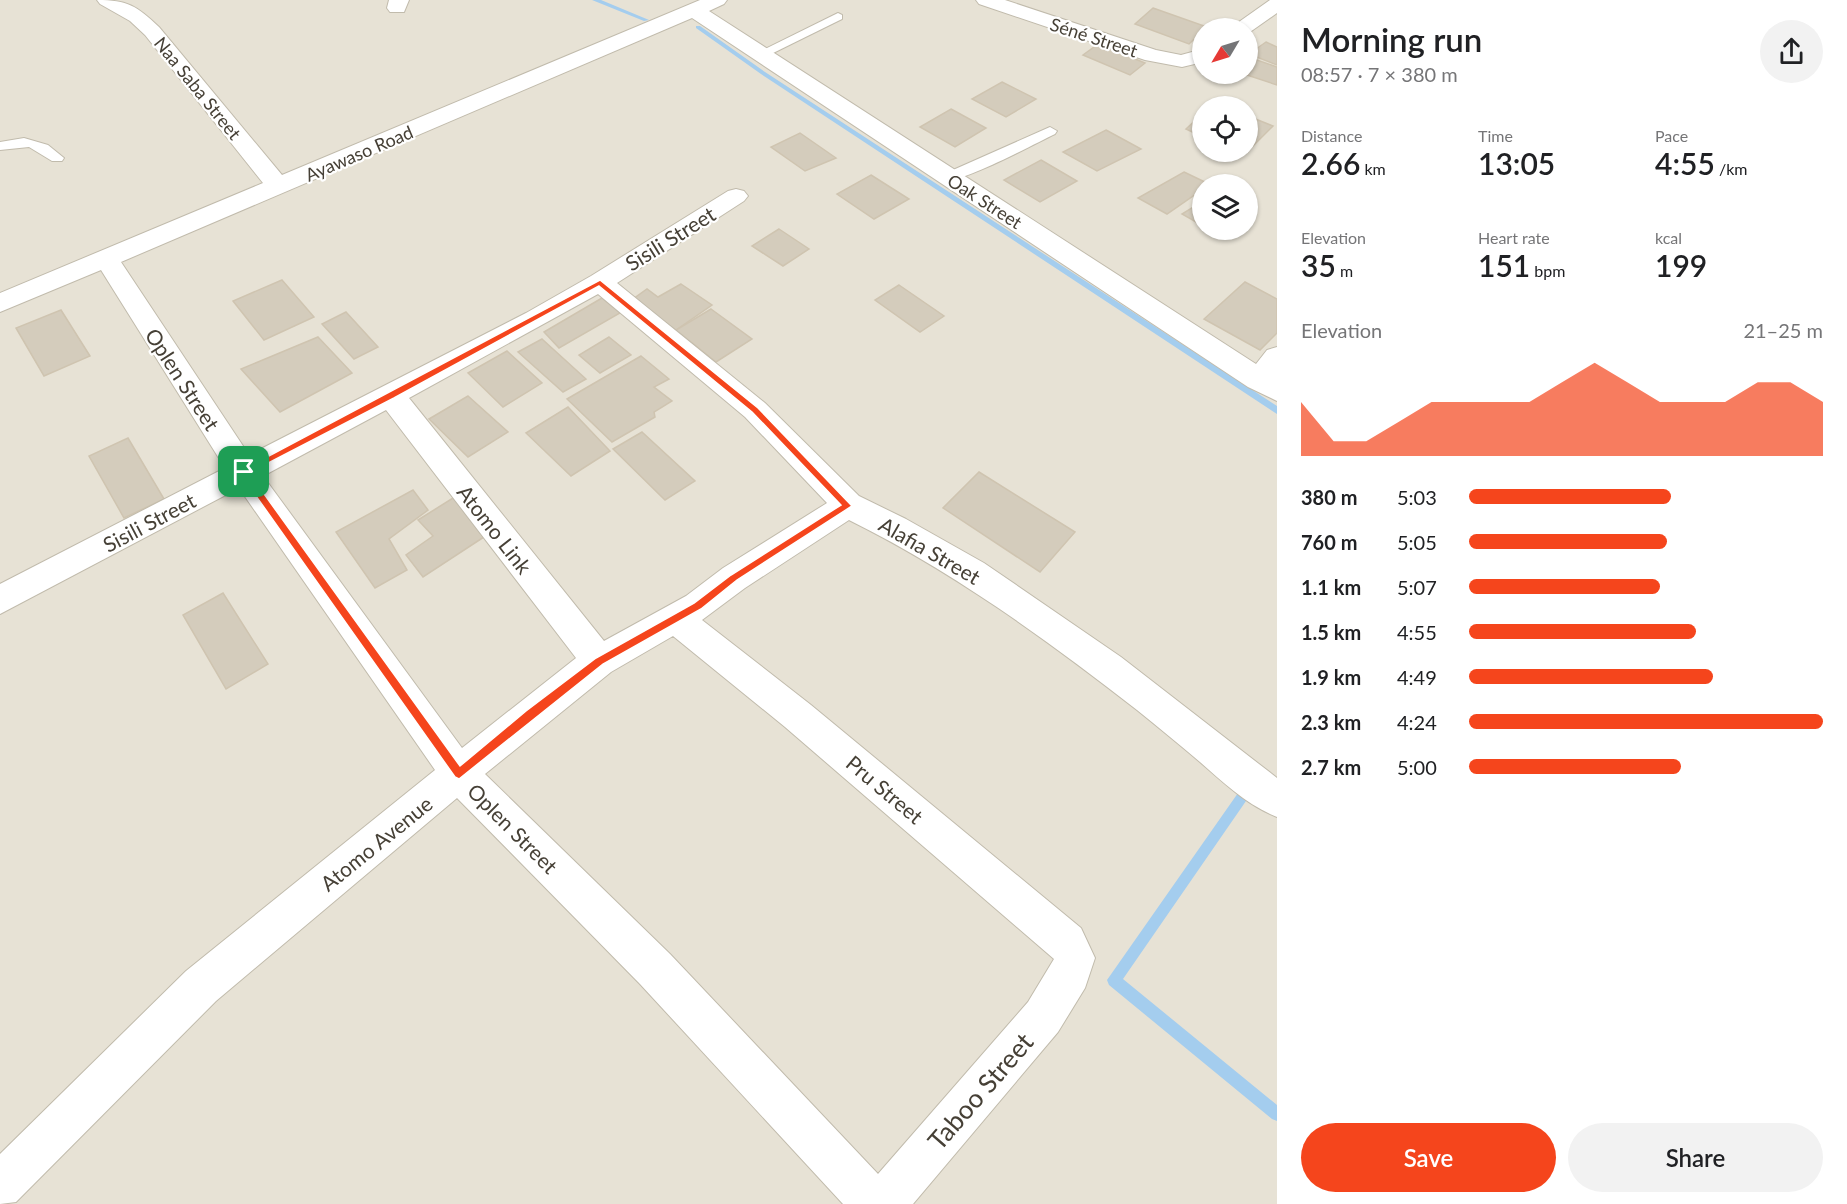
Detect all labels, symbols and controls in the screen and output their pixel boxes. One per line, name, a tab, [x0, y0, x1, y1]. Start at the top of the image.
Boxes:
street label: Séné Street	[1047, 13, 1141, 62]
north arrow	[1192, 18, 1258, 84]
map controls	[1192, 18, 1258, 240]
text: Morning run	[1301, 19, 1482, 59]
button: share	[1760, 20, 1823, 83]
street label: Naa Saba Street	[150, 32, 246, 144]
text: 08:57 · 7 × 380 m	[1301, 62, 1458, 86]
button: locate	[1192, 96, 1258, 162]
street label: Ayawaso Road	[302, 120, 416, 186]
text: Distance	[1301, 126, 1362, 145]
text: Time	[1478, 126, 1513, 145]
text: Pace	[1655, 126, 1688, 145]
text: 2.66	[1301, 145, 1360, 181]
text: 13:05	[1478, 145, 1555, 181]
text: 4:55	[1655, 145, 1715, 181]
text: km	[1360, 159, 1386, 178]
text: /km	[1715, 159, 1747, 178]
street label: Oak Street	[944, 169, 1027, 233]
button: layers	[1192, 174, 1258, 240]
street label: Sisili Street	[620, 200, 720, 275]
text: Elevation	[1301, 228, 1366, 247]
text: Heart rate	[1478, 228, 1550, 247]
text: kcal	[1655, 228, 1682, 247]
text: 35	[1301, 247, 1336, 283]
text: 151	[1478, 247, 1530, 283]
text: 199	[1655, 247, 1707, 283]
text: m	[1336, 261, 1353, 280]
text: bpm	[1530, 261, 1565, 280]
text: Elevation	[1301, 318, 1382, 342]
text: 21–25 m	[1743, 318, 1823, 342]
street label: Oplen Street	[141, 323, 226, 435]
pin	[218, 446, 269, 497]
icon: arrive	[227, 455, 260, 488]
street label: Atomo Link	[453, 480, 538, 579]
text: 380 m	[1301, 485, 1357, 509]
text: 5:03	[1397, 485, 1437, 509]
street label: Sisili Street	[98, 487, 200, 557]
street label: Alafia Street	[875, 511, 985, 589]
text: 760 m	[1301, 530, 1357, 554]
text: 5:05	[1397, 530, 1437, 554]
text: 1.1 km	[1301, 575, 1361, 599]
text: 5:07	[1397, 575, 1437, 599]
text: 1.5 km	[1301, 620, 1361, 644]
text: 4:55	[1397, 620, 1437, 644]
text: 1.9 km	[1301, 665, 1361, 689]
text: 4:49	[1397, 665, 1437, 689]
text: 2.3 km	[1301, 710, 1361, 734]
text: 4:24	[1397, 710, 1437, 734]
street label: Pru Street	[842, 750, 929, 829]
text: 2.7 km	[1301, 755, 1361, 779]
text: 5:00	[1397, 755, 1437, 779]
street label: Oplen Street	[463, 778, 563, 878]
street label: Atomo Avenue	[315, 790, 437, 896]
street label: Taboo Street	[921, 1025, 1040, 1156]
button: Save	[1301, 1123, 1556, 1192]
button: Share	[1568, 1123, 1823, 1192]

